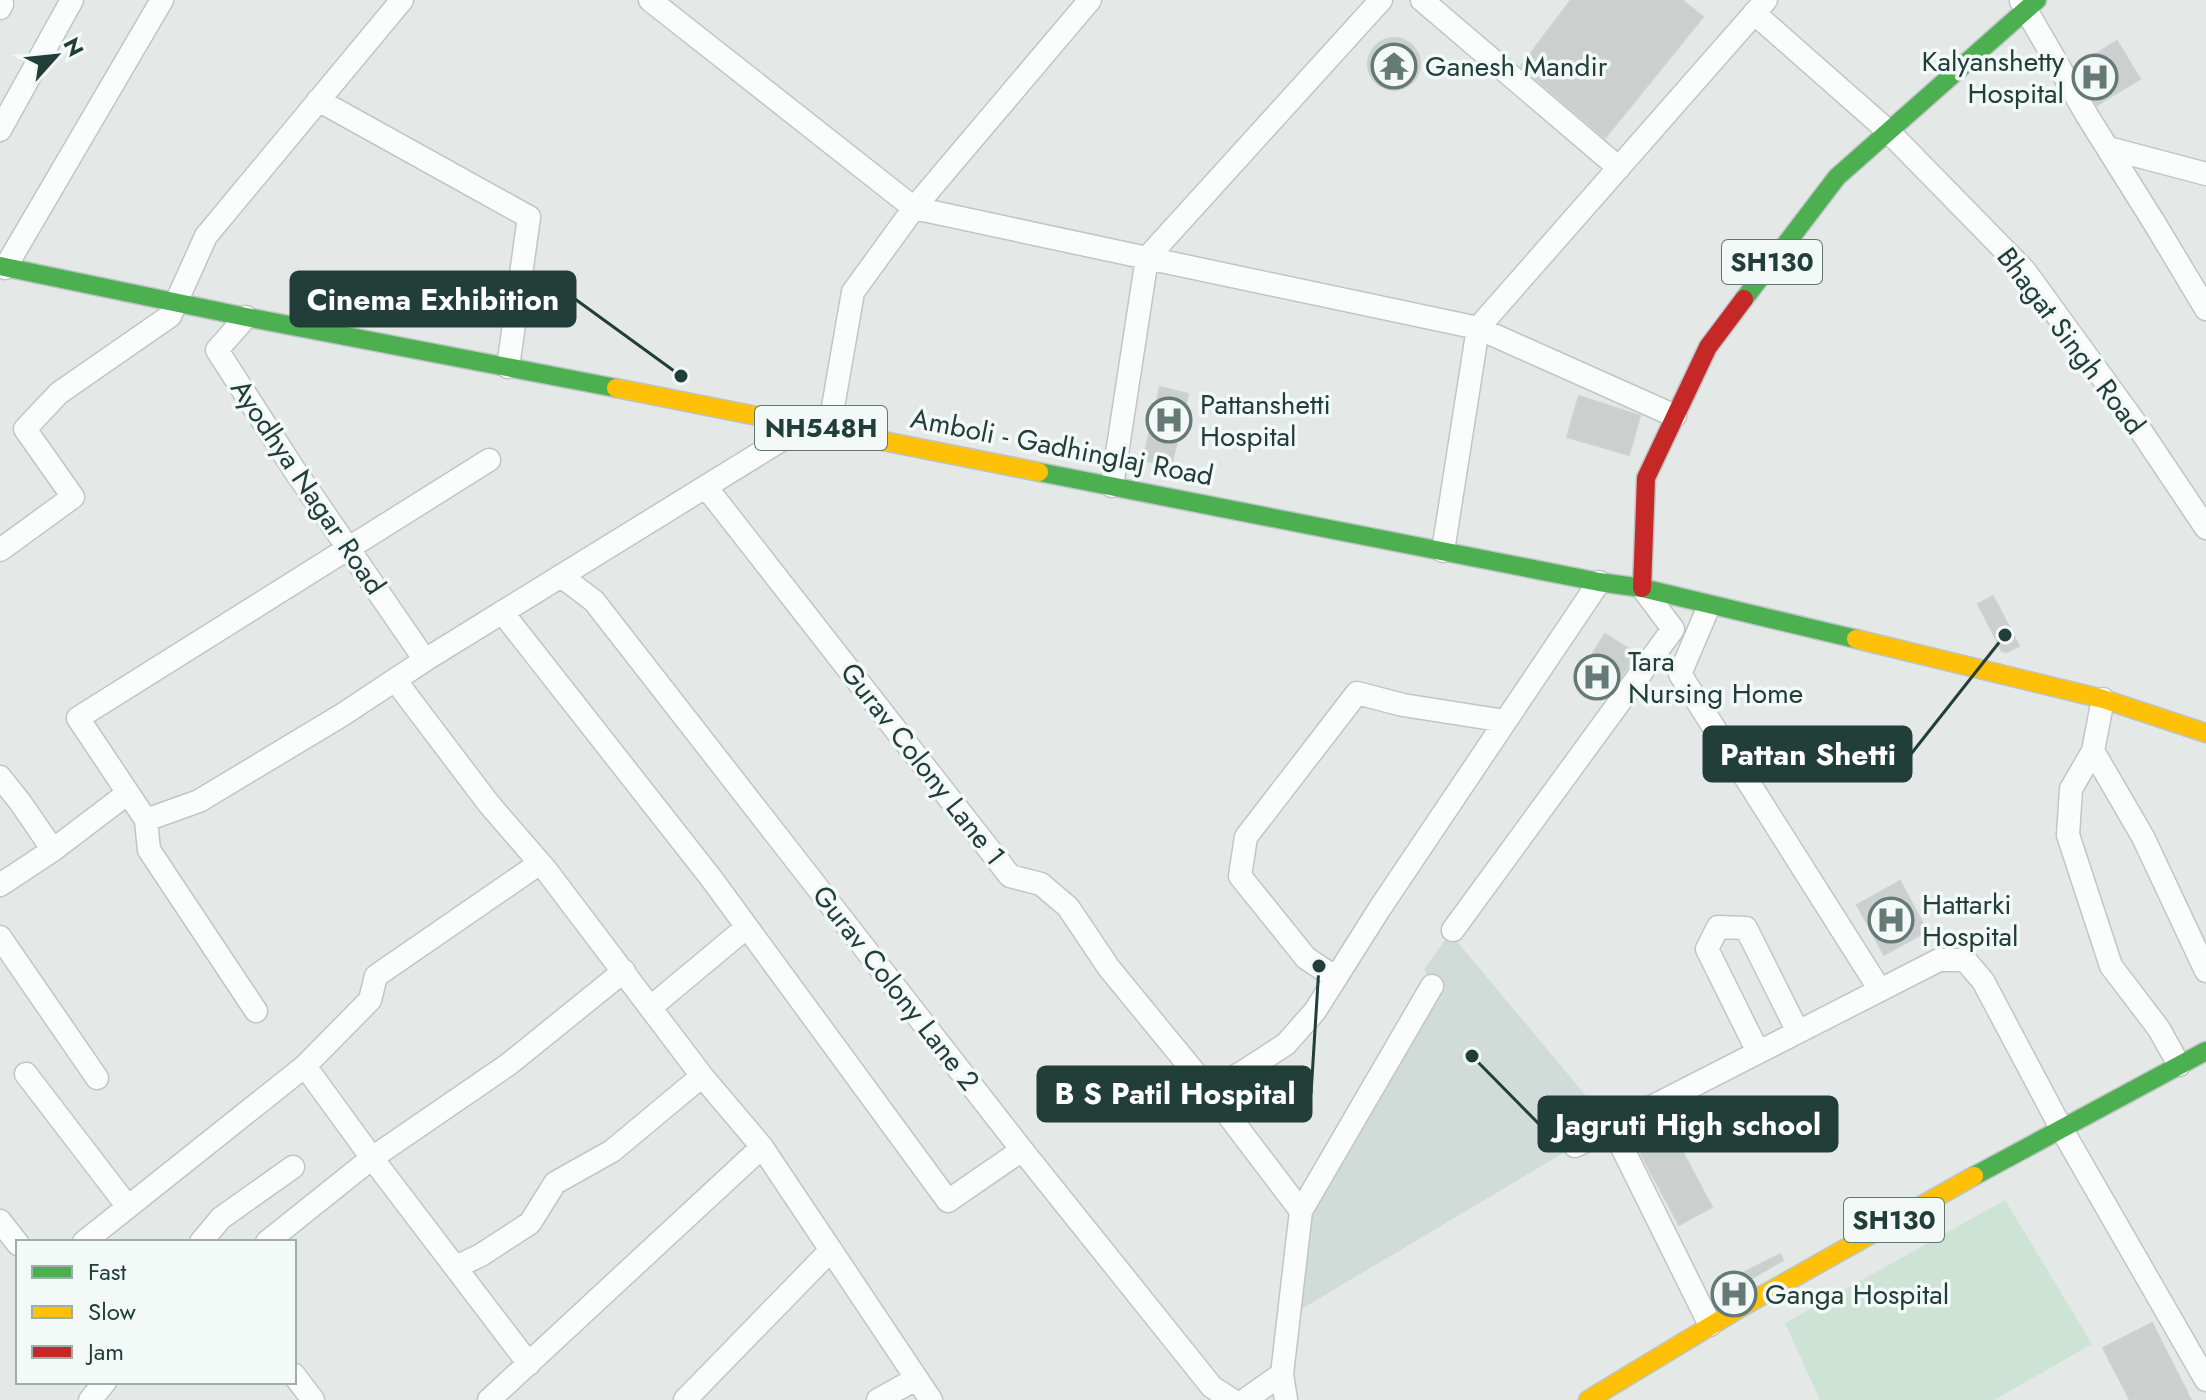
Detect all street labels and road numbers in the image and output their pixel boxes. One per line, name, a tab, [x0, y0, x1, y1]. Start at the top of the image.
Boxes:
street label: Bhagat Singh Road	[1987, 239, 2155, 443]
road number: SH130	[1722, 240, 1822, 284]
street label: Ayodhya Nagar Road	[221, 371, 395, 603]
street label: Amboli - Gadhinglaj Road	[907, 398, 1217, 496]
road number: NH548H	[755, 406, 887, 450]
street label: Gurav Colony Lane 1	[831, 654, 1015, 874]
street label: Gurav Colony Lane 2	[803, 876, 989, 1100]
road number: SH130	[1844, 1198, 1944, 1242]

